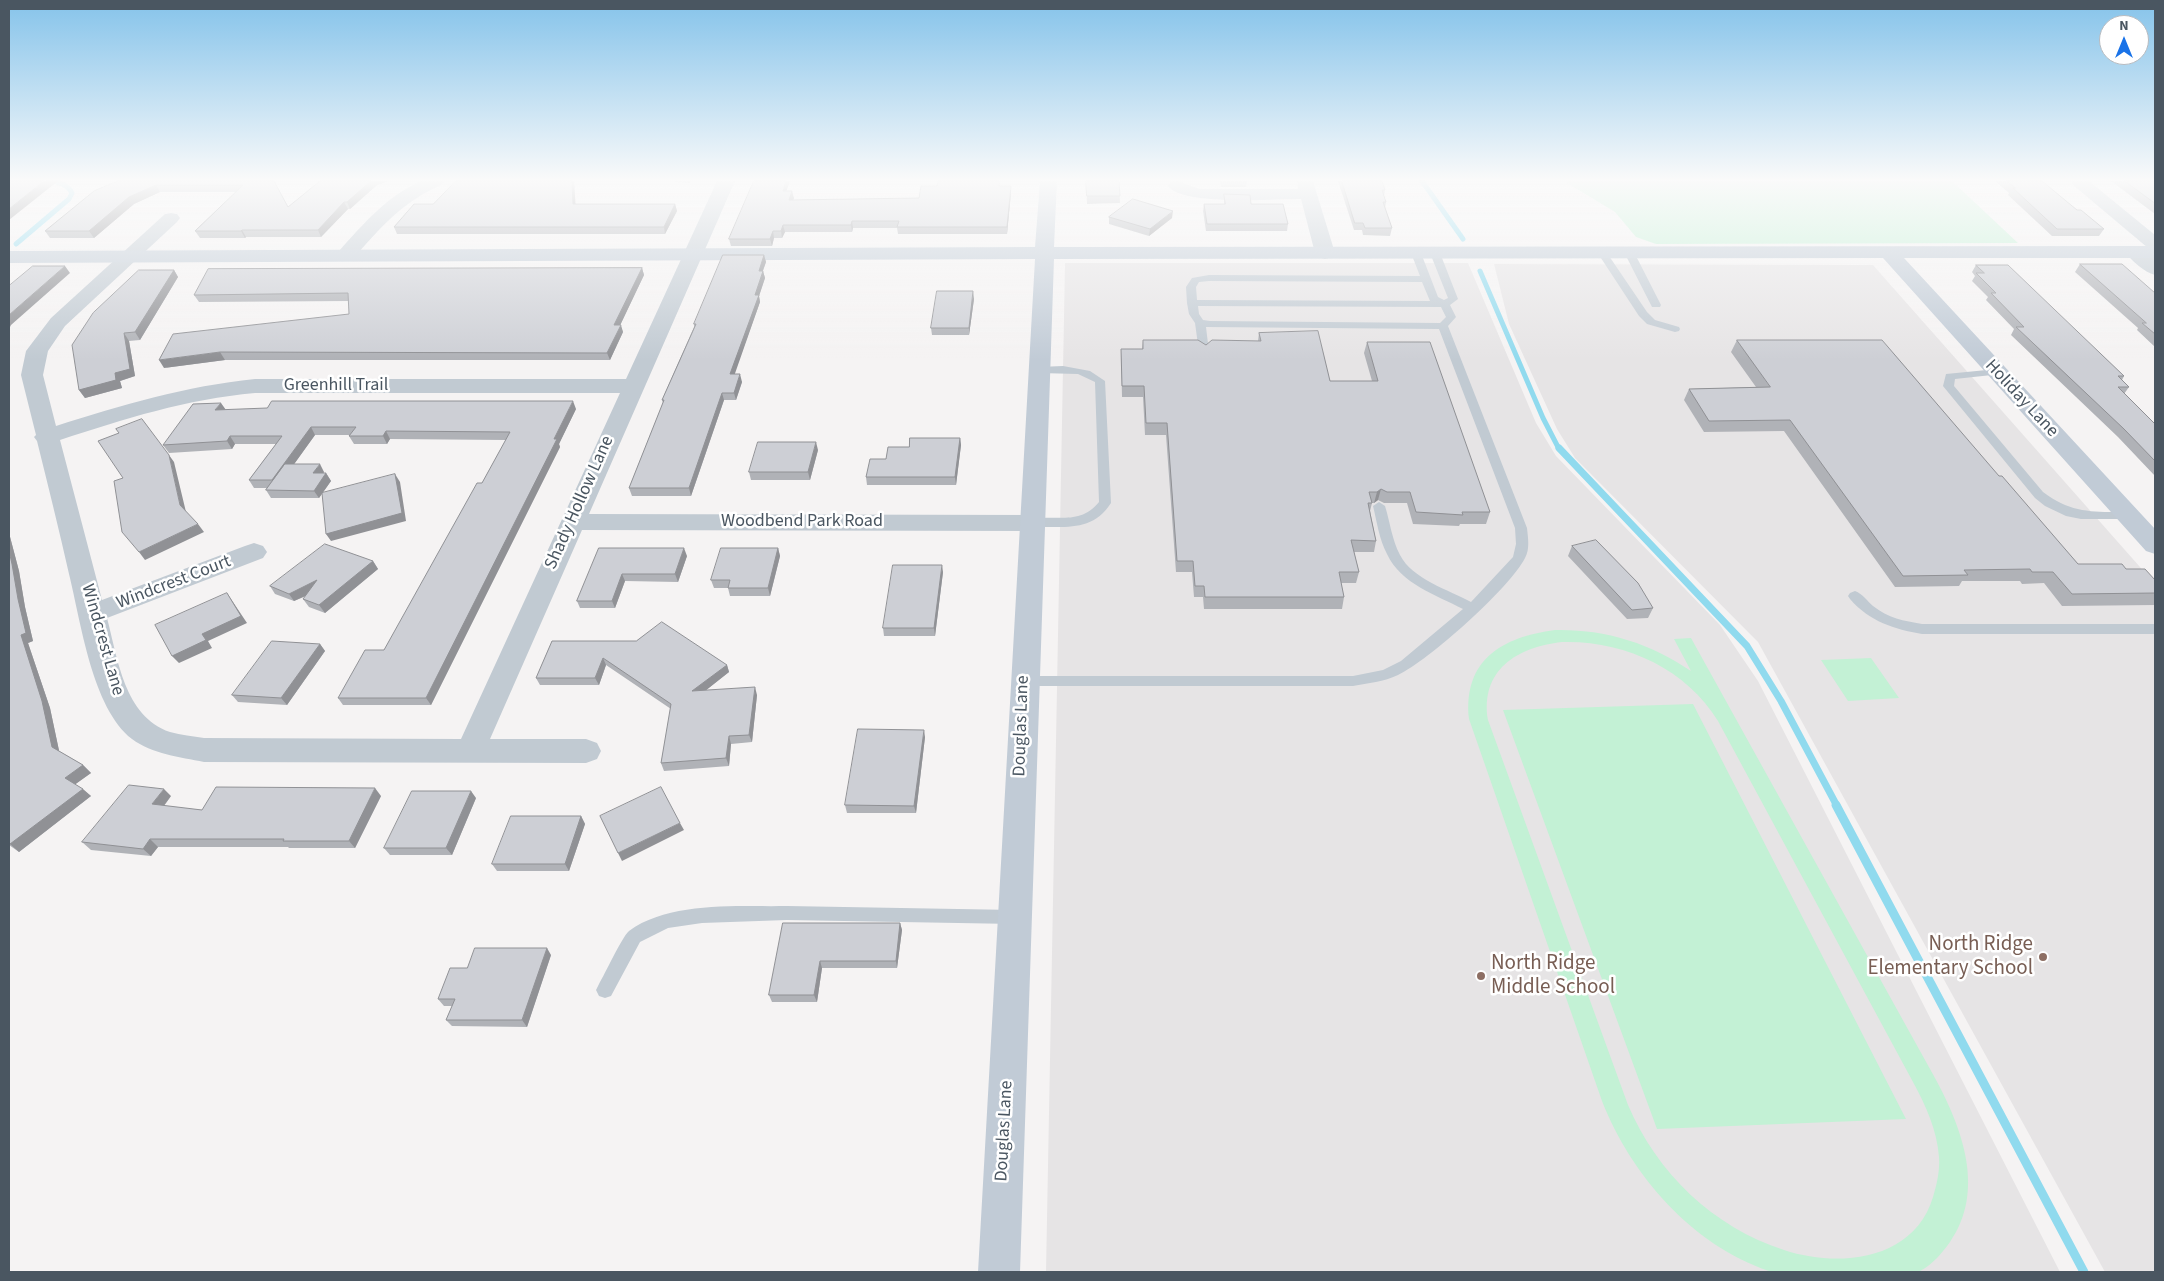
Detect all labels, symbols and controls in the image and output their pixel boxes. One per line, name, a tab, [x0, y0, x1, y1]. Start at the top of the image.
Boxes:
north arrow	[2099, 15, 2149, 65]
text: N	[2119, 16, 2129, 36]
street label: Holiday Lane	[1980, 356, 2062, 442]
street label: Greenhill Trail	[284, 375, 388, 397]
street label: Shady Hollow Lane	[541, 433, 619, 573]
street label: Woodbend Park Road	[721, 511, 883, 533]
street label: Windcrest Court	[114, 551, 234, 615]
street label: Windcrest Lane	[76, 582, 128, 698]
street label: Douglas Lane	[1009, 675, 1035, 777]
place label: North Ridge Elementary School	[1867, 932, 2033, 982]
place label: North Ridge Middle School	[1491, 951, 1615, 1001]
marker: North Ridge Elementary School	[2037, 951, 2049, 963]
marker: North Ridge Middle School	[1475, 970, 1487, 982]
street label: Douglas Lane	[992, 1080, 1018, 1182]

